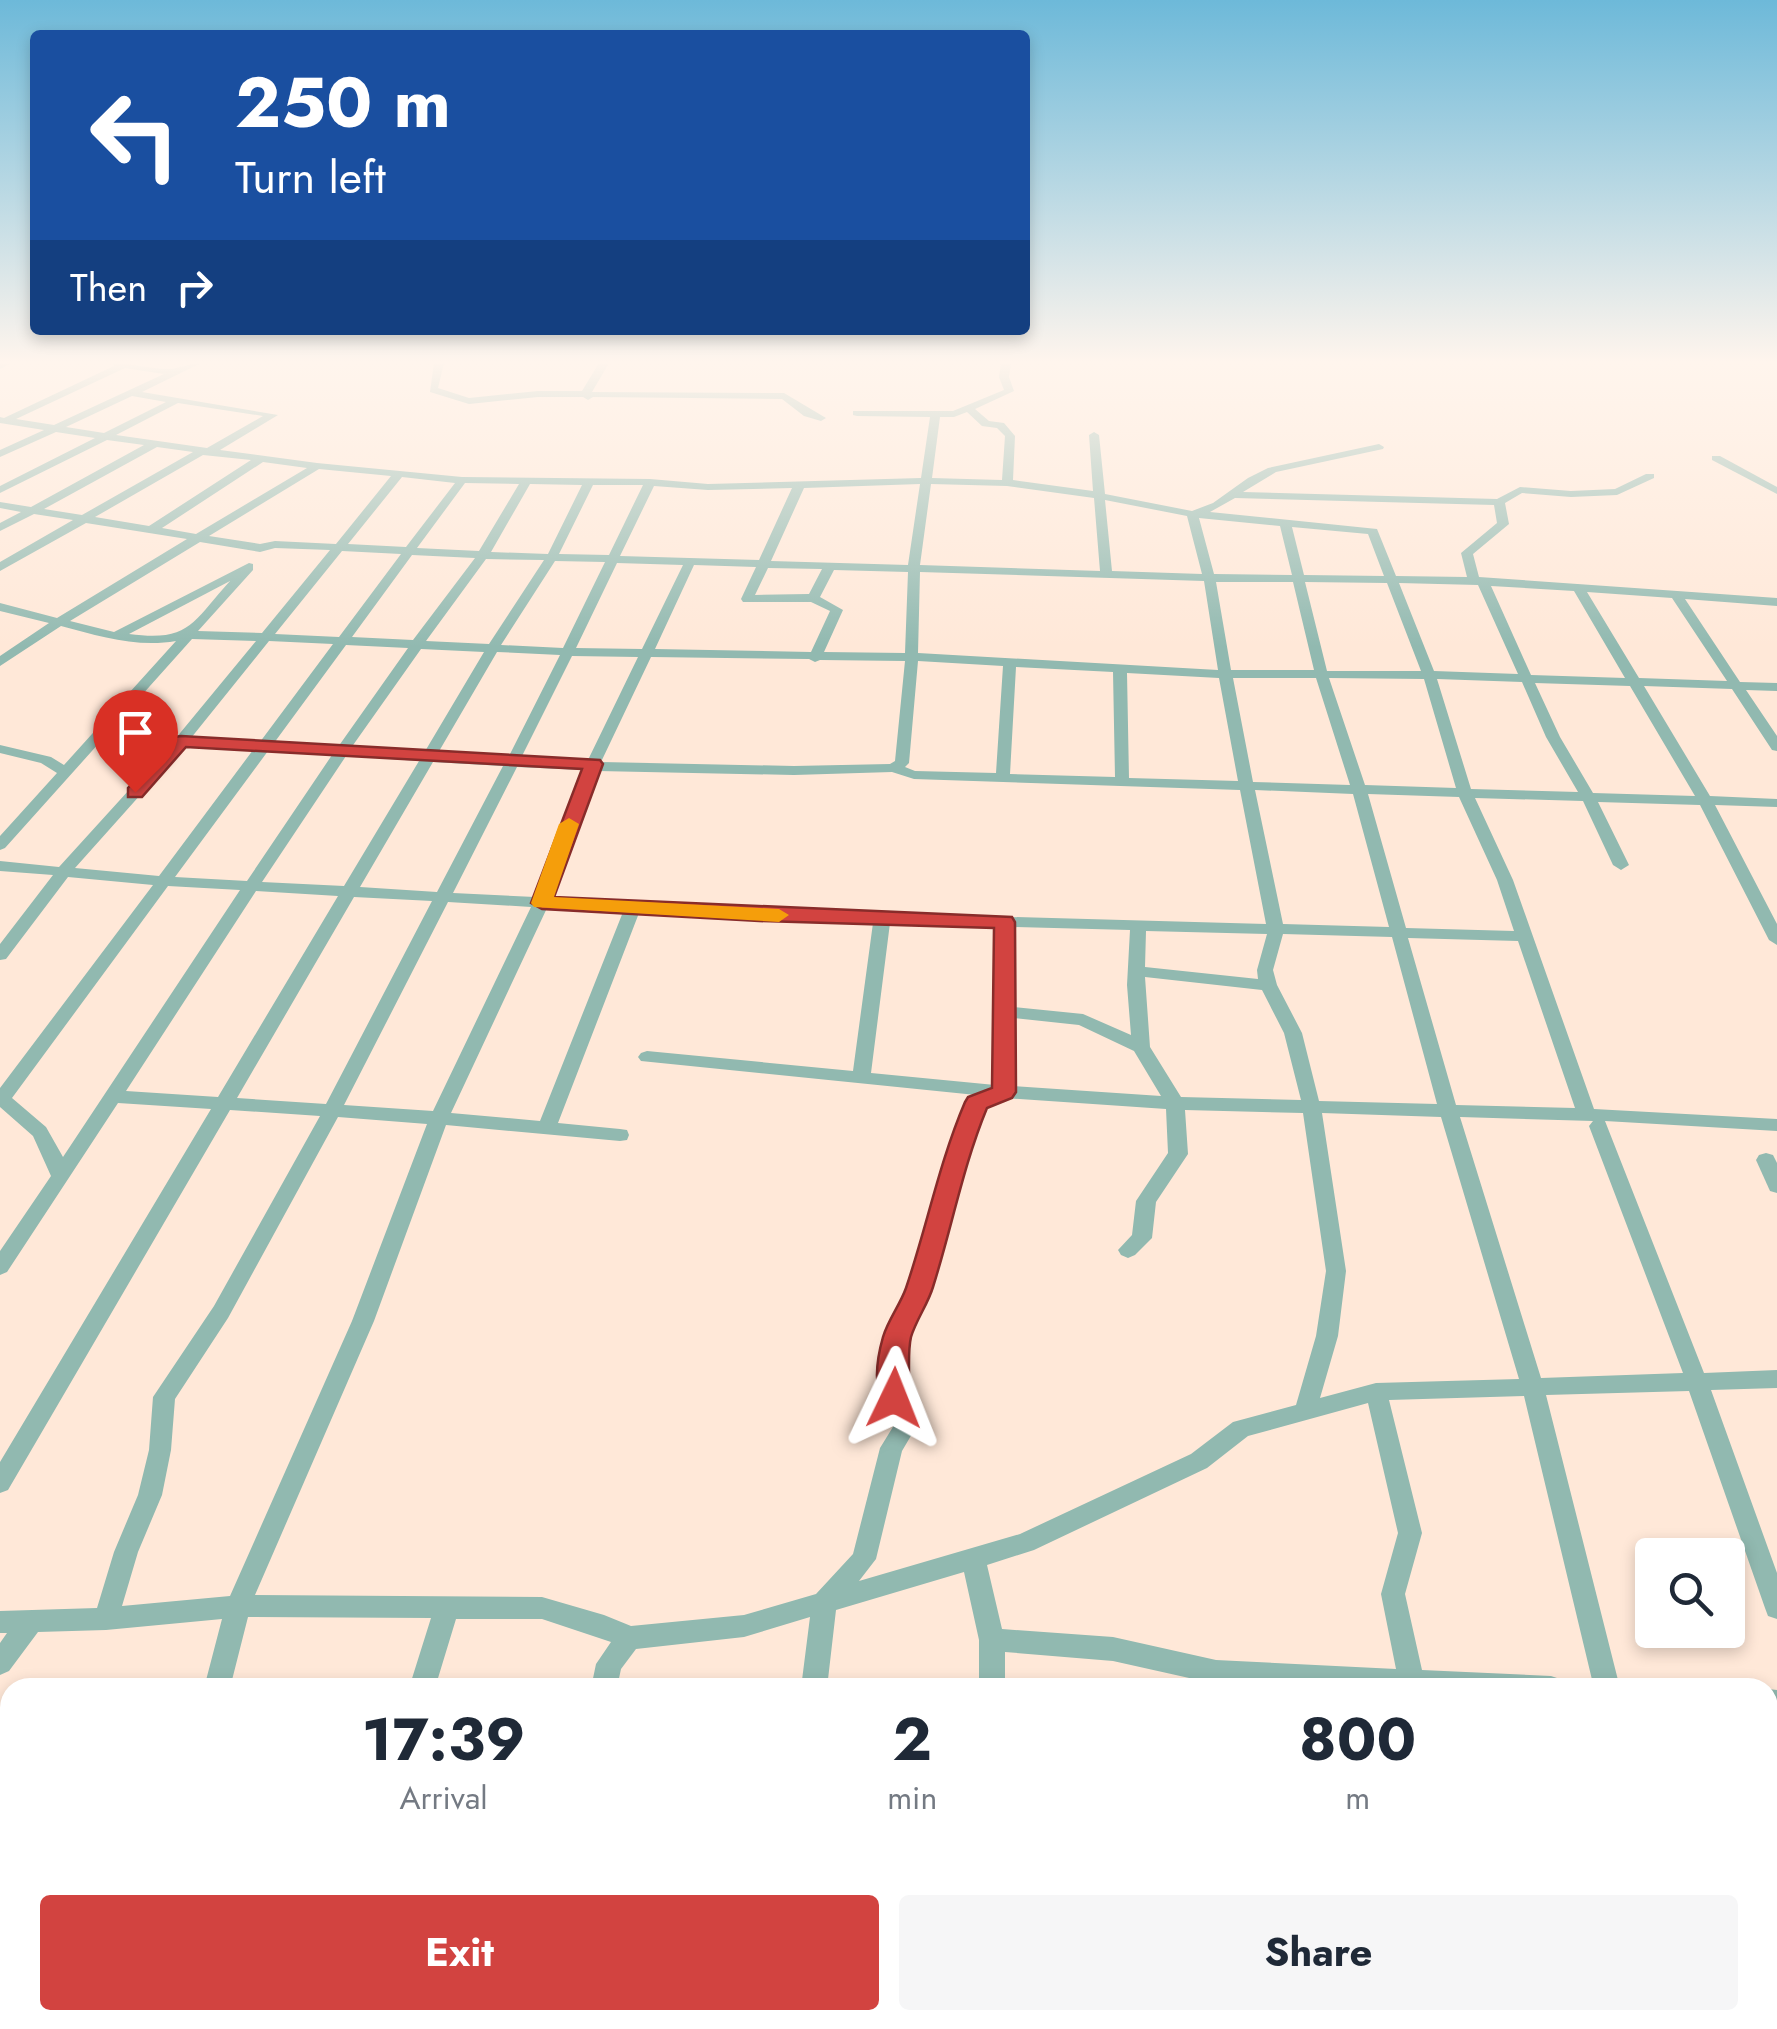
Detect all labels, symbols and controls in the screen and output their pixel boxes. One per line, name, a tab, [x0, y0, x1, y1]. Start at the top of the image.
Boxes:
text: 250 m	[235, 52, 451, 153]
icon: left	[70, 70, 200, 200]
text: Turn left	[235, 145, 386, 210]
text: Then	[70, 260, 147, 315]
icon: right	[167, 260, 222, 315]
pin	[93, 690, 178, 793]
icon: arrive	[108, 705, 163, 760]
position arrow	[842, 1346, 946, 1450]
map controls	[1635, 1538, 1745, 1648]
button: search	[1635, 1538, 1745, 1648]
text: 17:39	[362, 1696, 525, 1783]
text: 2	[893, 1696, 932, 1783]
text: 800	[1299, 1696, 1416, 1783]
text: Arrival	[399, 1775, 488, 1821]
text: min	[887, 1775, 937, 1821]
text: m	[1345, 1775, 1370, 1821]
button: Exit	[40, 1895, 879, 2010]
button: Share	[899, 1895, 1738, 2010]

